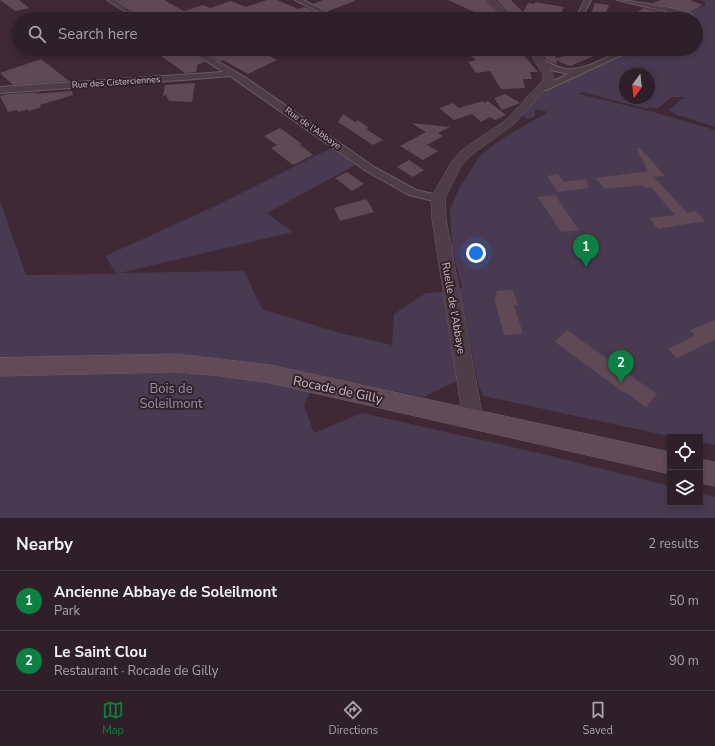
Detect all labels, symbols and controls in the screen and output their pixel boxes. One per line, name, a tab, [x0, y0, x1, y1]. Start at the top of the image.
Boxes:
search box	[12, 12, 703, 56]
icon: search	[26, 23, 48, 45]
text: Search here	[58, 24, 138, 44]
north arrow	[619, 68, 655, 104]
street label: Rue des Cisterciennes	[71, 73, 161, 91]
street label: Rue de l'Abbaye	[283, 104, 344, 152]
pin: 1	[573, 234, 599, 267]
your location	[466, 243, 486, 263]
street label: Ruelle de l'Abbaye	[438, 261, 469, 355]
pin: 2	[608, 350, 634, 383]
street label: Rocade de Gilly	[291, 372, 384, 408]
park label: Bois de Soleilmont	[139, 380, 203, 413]
map controls	[667, 434, 703, 506]
button: locate	[667, 434, 703, 470]
button: layers	[667, 470, 703, 506]
text: Nearby	[16, 533, 73, 556]
text: 2 results	[648, 535, 699, 553]
text: Ancienne Abbaye de Soleilmont	[54, 582, 277, 602]
text: 1	[25, 592, 33, 610]
text: 50 m	[669, 592, 699, 610]
text: Park	[54, 602, 80, 620]
text: Le Saint Clou	[54, 642, 147, 662]
text: 2	[25, 652, 33, 670]
text: 90 m	[669, 652, 699, 670]
text: Restaurant · Rocade de Gilly	[54, 662, 218, 680]
tab: Map	[102, 699, 124, 738]
tab: Directions	[328, 699, 378, 738]
tab: Saved	[582, 699, 613, 738]

